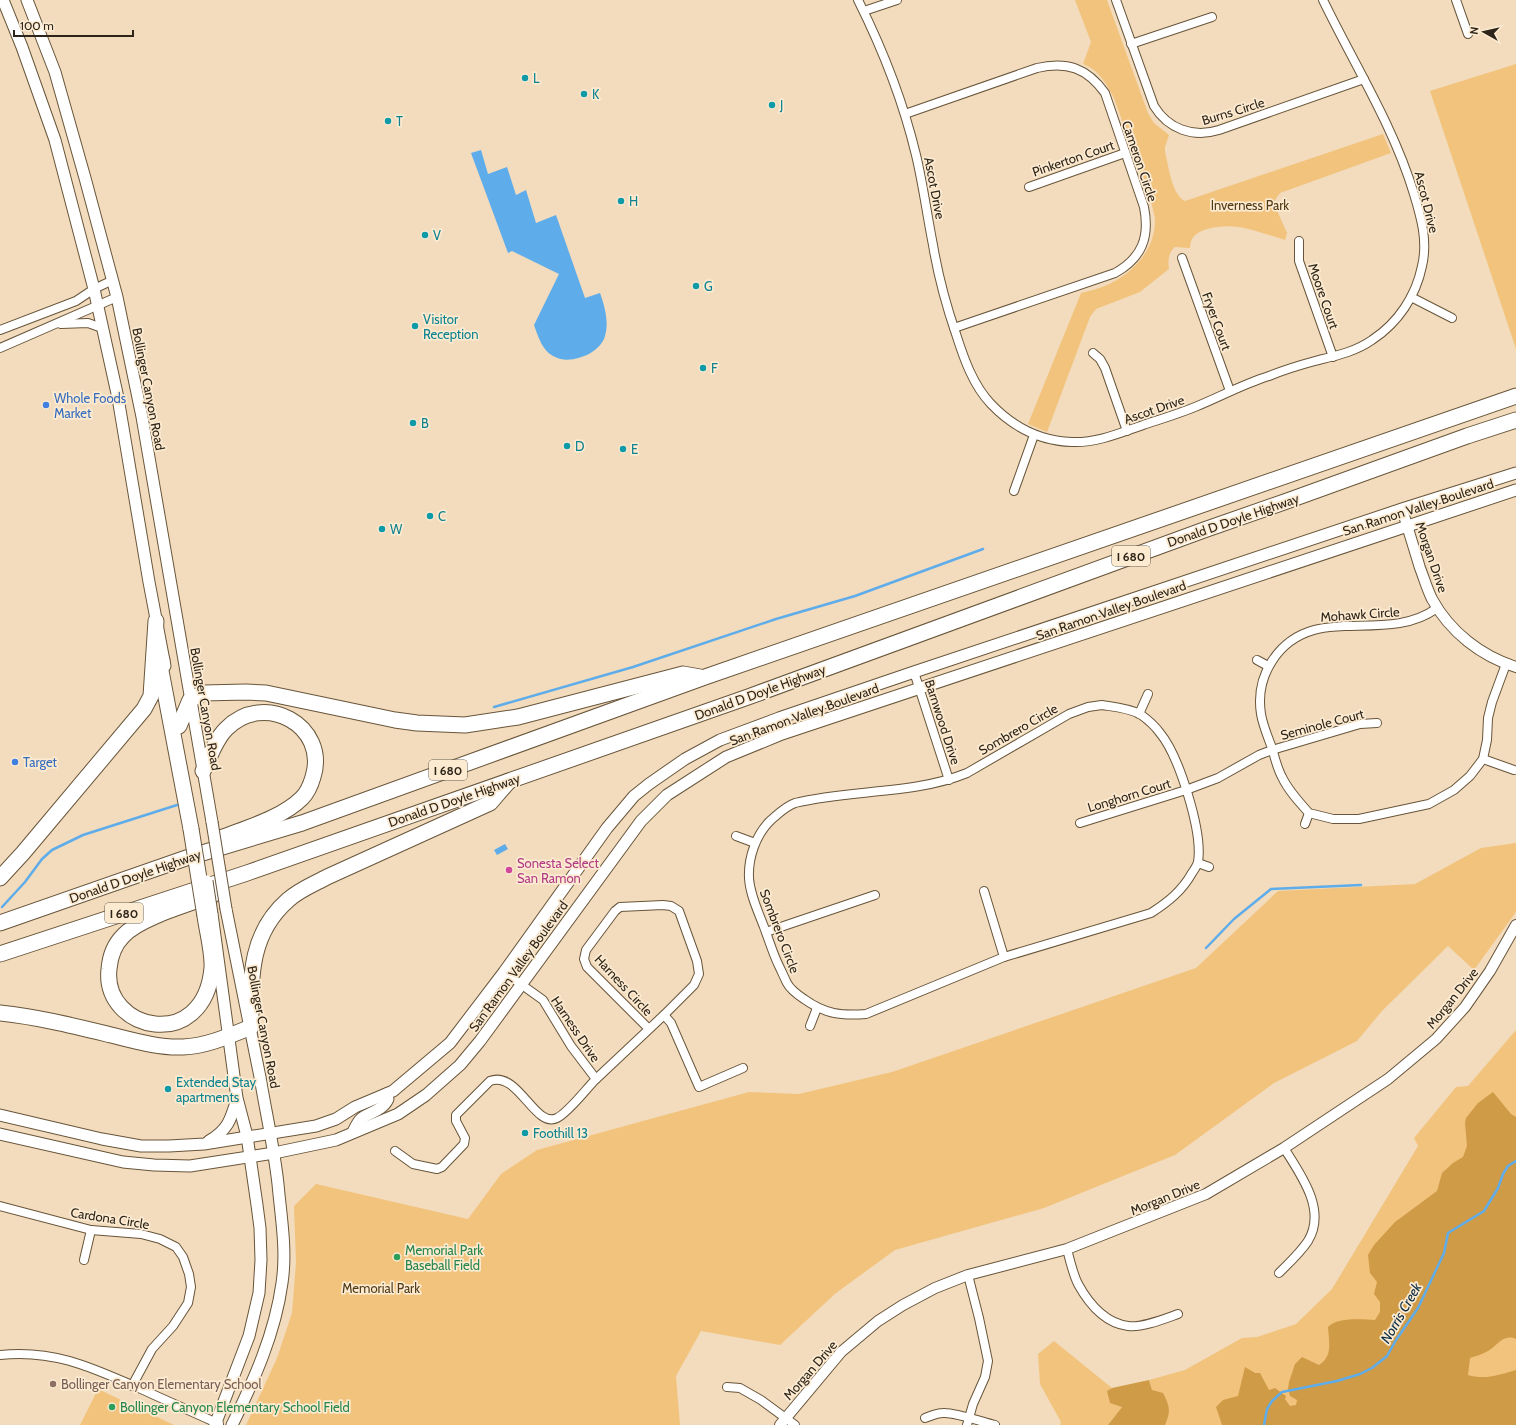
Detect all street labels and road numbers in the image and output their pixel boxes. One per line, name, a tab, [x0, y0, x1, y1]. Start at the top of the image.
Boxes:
street label: Burns Circle	[1200, 94, 1267, 128]
street label: Cameron Circle	[1119, 119, 1161, 204]
street label: Pinkerton Court	[1030, 136, 1117, 180]
street label: Ascot Drive	[921, 156, 949, 221]
street label: Ascot Drive	[1412, 170, 1442, 235]
street label: Moore Court	[1305, 261, 1343, 332]
street label: Fryer Court	[1199, 290, 1235, 353]
street label: Bollinger Canyon Road	[129, 326, 169, 452]
street label: Ascot Drive	[1122, 391, 1187, 427]
street label: San Ramon Valley Boulevard	[1341, 475, 1495, 539]
street label: Donald D Doyle Highway	[1165, 490, 1301, 550]
street label: Morgan Drive	[1412, 520, 1452, 595]
road number: I 680	[1112, 546, 1150, 566]
street label: San Ramon Valley Boulevard	[1034, 577, 1188, 643]
street label: Mohawk Circle	[1320, 603, 1401, 625]
street label: Bollinger Canyon Road	[187, 646, 225, 772]
street label: Donald D Doyle Highway	[692, 661, 828, 723]
street label: Barnwood Drive	[922, 678, 964, 767]
street label: San Ramon Valley Boulevard	[727, 680, 881, 748]
street label: Sombrero Circle	[976, 700, 1061, 758]
street label: Seminole Court	[1279, 705, 1366, 743]
road number: I 680	[429, 760, 467, 780]
street label: Donald D Doyle Highway	[386, 770, 522, 830]
street label: Longhorn Court	[1086, 775, 1173, 815]
street label: Donald D Doyle Highway	[67, 846, 203, 906]
street label: Sombrero Circle	[757, 887, 803, 976]
street label: San Ramon Valley Boulevard	[465, 898, 571, 1034]
road number: I 680	[105, 903, 143, 923]
street label: Harness Circle	[592, 951, 657, 1019]
street label: Bollinger Canyon Road	[244, 964, 284, 1090]
street label: Morgan Drive	[1423, 964, 1482, 1032]
street label: Harness Drive	[548, 993, 604, 1065]
street label: Morgan Drive	[1128, 1176, 1202, 1218]
street label: Cardona Circle	[69, 1204, 151, 1232]
street label: Morgan Drive	[780, 1337, 840, 1403]

